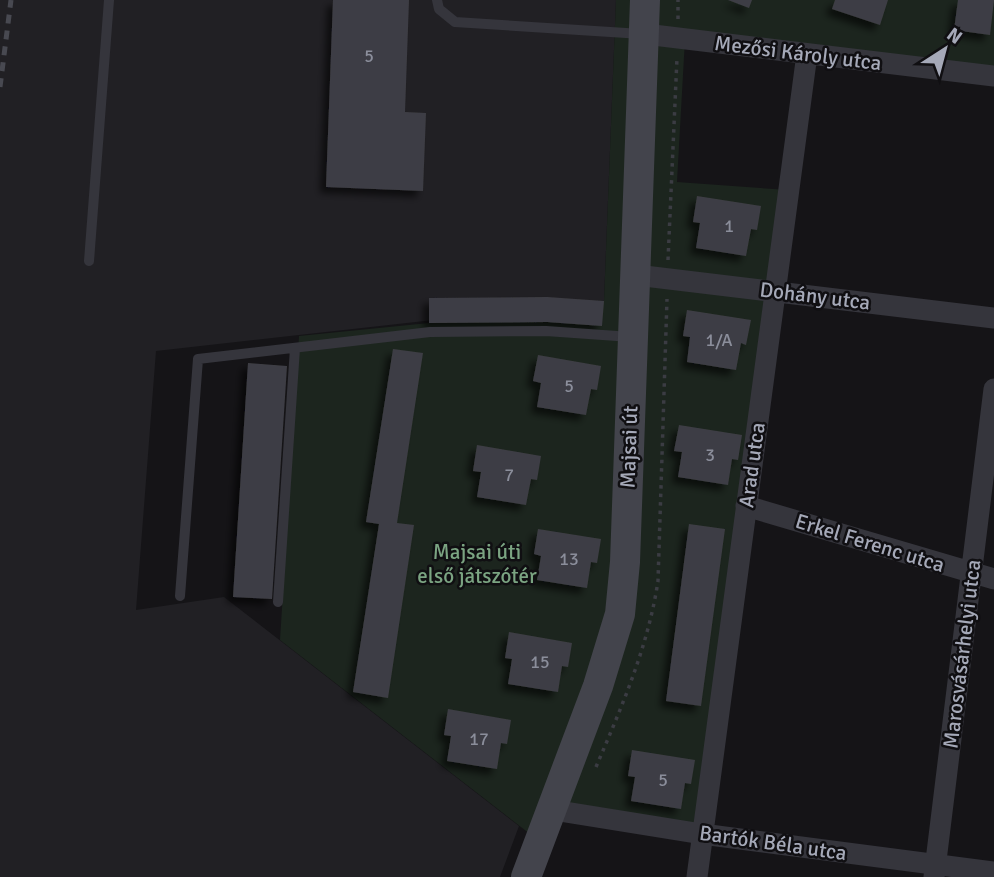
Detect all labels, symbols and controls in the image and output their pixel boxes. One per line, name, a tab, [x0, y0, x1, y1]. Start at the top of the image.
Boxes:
north arrow	[910, 14, 980, 84]
text: N	[942, 22, 967, 50]
street label: Mezősi Károly utca	[713, 30, 883, 76]
house number: 5	[364, 45, 374, 67]
house number: 1	[724, 215, 734, 237]
street label: Dohány utca	[758, 276, 872, 316]
house number: 1/A	[706, 329, 732, 351]
house number: 5	[564, 375, 574, 397]
street label: Majsai út	[615, 405, 643, 489]
street label: Arad utca	[733, 421, 771, 509]
house number: 3	[705, 444, 715, 466]
house number: 7	[504, 464, 514, 486]
street label: Erkel Ferenc utca	[792, 508, 948, 578]
park label: Majsai úti első játszótér	[417, 539, 537, 589]
house number: 13	[559, 548, 579, 570]
street label: Marosvásárhelyi utca	[938, 558, 986, 750]
house number: 15	[530, 651, 550, 673]
house number: 17	[469, 728, 489, 750]
house number: 5	[658, 769, 668, 791]
street label: Bartók Béla utca	[698, 820, 848, 866]

